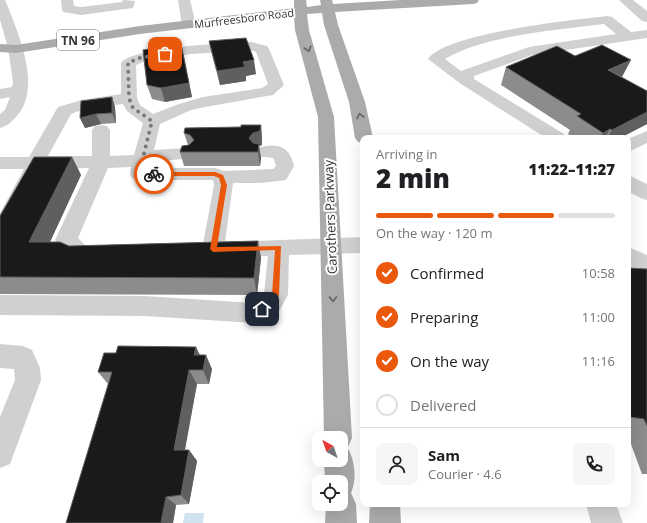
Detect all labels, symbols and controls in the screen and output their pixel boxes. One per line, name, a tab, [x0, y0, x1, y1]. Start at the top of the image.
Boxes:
street label: Murfreesboro Road	[193, 4, 295, 32]
road number: TN 96	[57, 30, 99, 50]
pin	[148, 37, 182, 71]
icon: bag	[154, 43, 176, 65]
one-way arrow	[303, 46, 311, 52]
one-way arrow	[356, 113, 365, 120]
text: Arriving in	[376, 145, 438, 163]
courier	[134, 154, 174, 194]
street label: Carothers Parkway	[319, 159, 341, 274]
text: 11:22–11:27	[529, 159, 615, 179]
text: 2 min	[376, 160, 450, 196]
icon: bike	[143, 163, 165, 185]
text: On the way · 120 m	[376, 224, 492, 242]
icon: check	[376, 262, 398, 284]
text: Confirmed	[410, 263, 484, 283]
text: 10:58	[582, 264, 615, 282]
pin	[245, 292, 279, 326]
one-way arrow	[329, 296, 337, 302]
icon: home	[251, 298, 273, 320]
icon: check	[376, 306, 398, 328]
text: Preparing	[410, 307, 478, 327]
text: 11:00	[582, 308, 615, 326]
icon: check	[376, 350, 398, 372]
text: On the way	[410, 351, 489, 371]
text: 11:16	[582, 352, 615, 370]
text: Delivered	[410, 395, 477, 415]
north arrow	[312, 431, 348, 467]
map controls	[312, 431, 348, 511]
button: person	[376, 443, 418, 485]
button: phone	[573, 443, 615, 485]
text: Sam	[428, 445, 460, 465]
text: Courier · 4.6	[428, 465, 502, 483]
button: locate	[312, 475, 348, 511]

